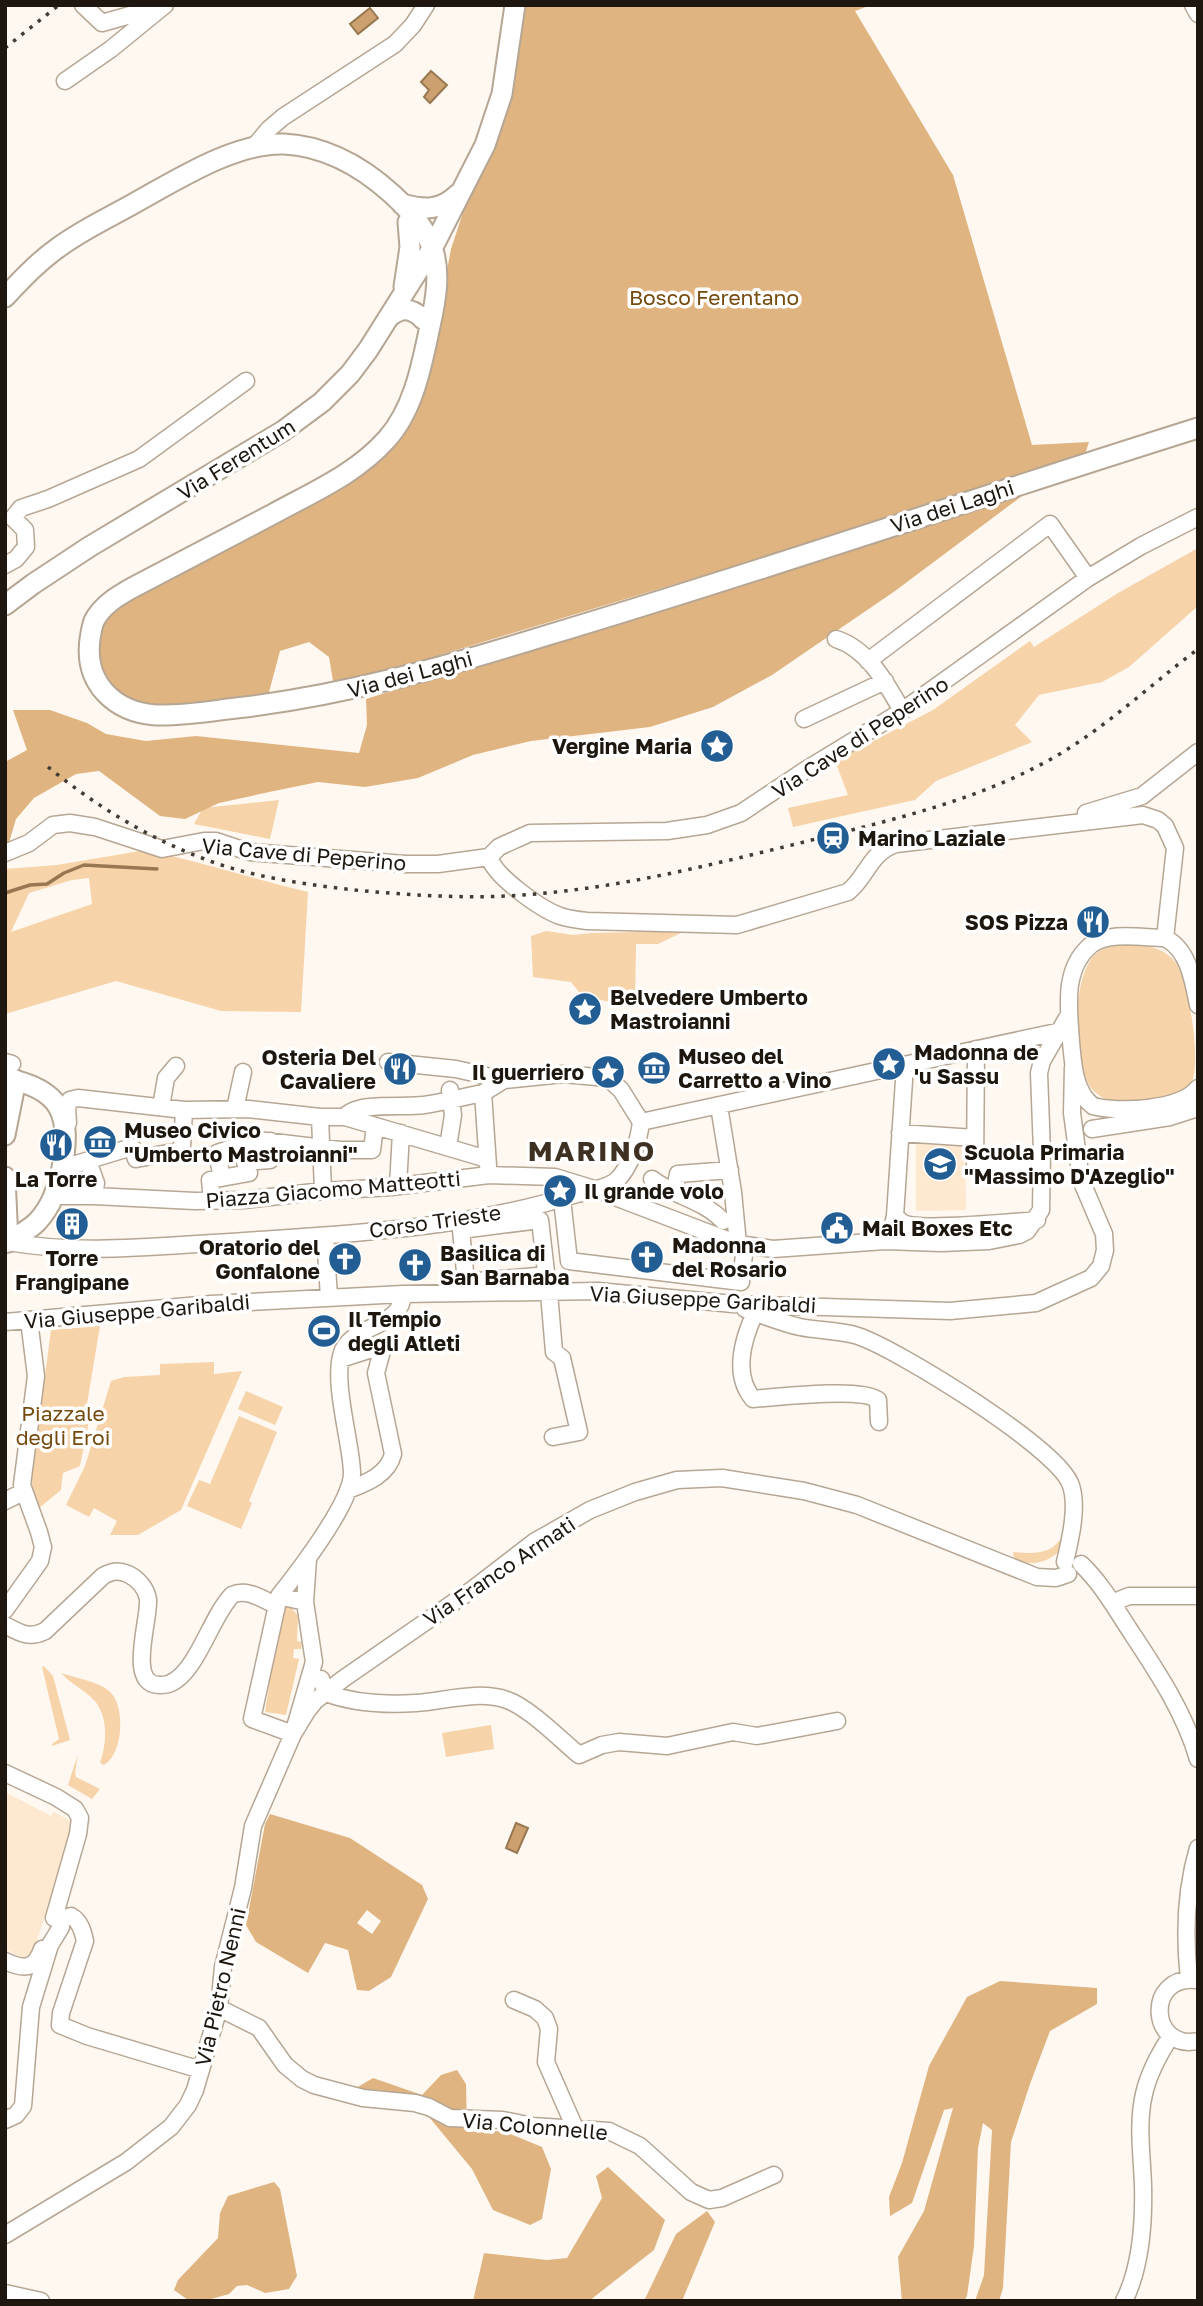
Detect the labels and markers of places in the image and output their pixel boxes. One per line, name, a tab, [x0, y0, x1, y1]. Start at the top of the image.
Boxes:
place icon: Vergine Maria	[698, 727, 736, 765]
place label: Vergine Maria	[552, 733, 692, 759]
station icon: Marino Laziale	[814, 819, 852, 857]
place label: Marino Laziale	[858, 825, 1006, 851]
restaurant icon: SOS Pizza	[1074, 903, 1112, 941]
place label: SOS Pizza	[965, 909, 1068, 935]
place label: Belvedere Umberto Mastroianni	[610, 984, 808, 1034]
place icon: Belvedere Umberto Mastroianni	[566, 990, 604, 1028]
place label: Madonna de 'u Sassu	[914, 1039, 1039, 1089]
place label: Museo del Carretto a Vino	[678, 1043, 831, 1093]
place label: Osteria Del Cavaliere	[262, 1044, 376, 1094]
place icon: Madonna de 'u Sassu	[870, 1045, 908, 1083]
museum icon: Museo del Carretto a Vino	[635, 1049, 673, 1087]
restaurant icon: Osteria Del Cavaliere	[381, 1050, 419, 1088]
place icon: Il guerriero	[589, 1053, 627, 1091]
place label: Il guerriero	[472, 1059, 584, 1085]
place label: Museo Civico "Umberto Mastroianni"	[124, 1117, 358, 1167]
museum icon: Museo Civico "Umberto Mastroianni"	[81, 1123, 119, 1161]
restaurant icon: La Torre	[37, 1126, 75, 1164]
place label: Scuola Primaria "Massimo D'Azeglio"	[964, 1139, 1175, 1189]
school or university icon: Scuola Primaria "Massimo D'Azeglio"	[921, 1145, 959, 1183]
place label: La Torre	[15, 1166, 97, 1192]
place icon: Il grande volo	[541, 1172, 579, 1210]
place label: Il grande volo	[584, 1178, 724, 1204]
building icon: Torre Frangipane	[53, 1205, 91, 1243]
public building icon: Mail Boxes Etc	[818, 1209, 856, 1247]
place label: Mail Boxes Etc	[862, 1215, 1013, 1241]
place label: Madonna del Rosario	[672, 1232, 787, 1282]
place label: Oratorio del Gonfalone	[199, 1234, 320, 1284]
church icon: Madonna del Rosario	[628, 1238, 666, 1276]
church icon: Oratorio del Gonfalone	[326, 1240, 364, 1278]
place label: Basilica di San Barnaba	[440, 1240, 569, 1290]
place label: Torre Frangipane	[15, 1245, 129, 1295]
church icon: Basilica di San Barnaba	[396, 1246, 434, 1284]
place label: Il Tempio degli Atleti	[348, 1306, 460, 1356]
sports icon: Il Tempio degli Atleti	[305, 1312, 343, 1350]

